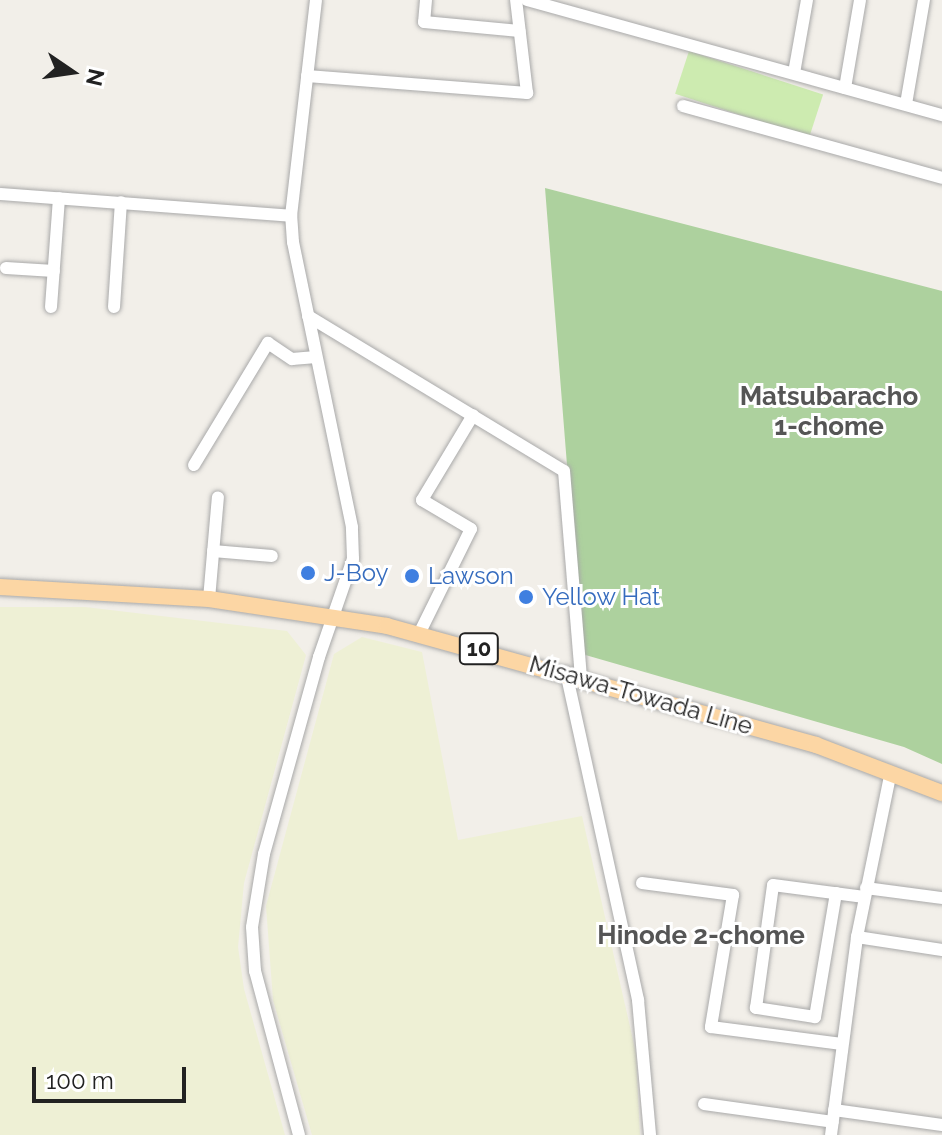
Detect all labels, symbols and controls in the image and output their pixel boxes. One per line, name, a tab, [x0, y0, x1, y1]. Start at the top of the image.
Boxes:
north arrow	[32, 32, 112, 112]
text: N	[81, 66, 110, 88]
district label: Matsubaracho 1-chome	[740, 381, 918, 442]
place label: J-Boy	[324, 559, 388, 587]
place label: Lawson	[428, 562, 514, 590]
marker: J-Boy	[299, 564, 317, 582]
marker: Lawson	[403, 567, 421, 585]
place label: Yellow Hat	[542, 583, 661, 611]
marker: Yellow Hat	[517, 588, 535, 606]
road number: 10	[457, 631, 501, 667]
street label: Misawa-Towada Line	[526, 649, 756, 741]
district label: Hinode 2-chome	[597, 920, 805, 952]
scale bar	[36, 1051, 190, 1101]
text: 100 m	[46, 1066, 114, 1095]

